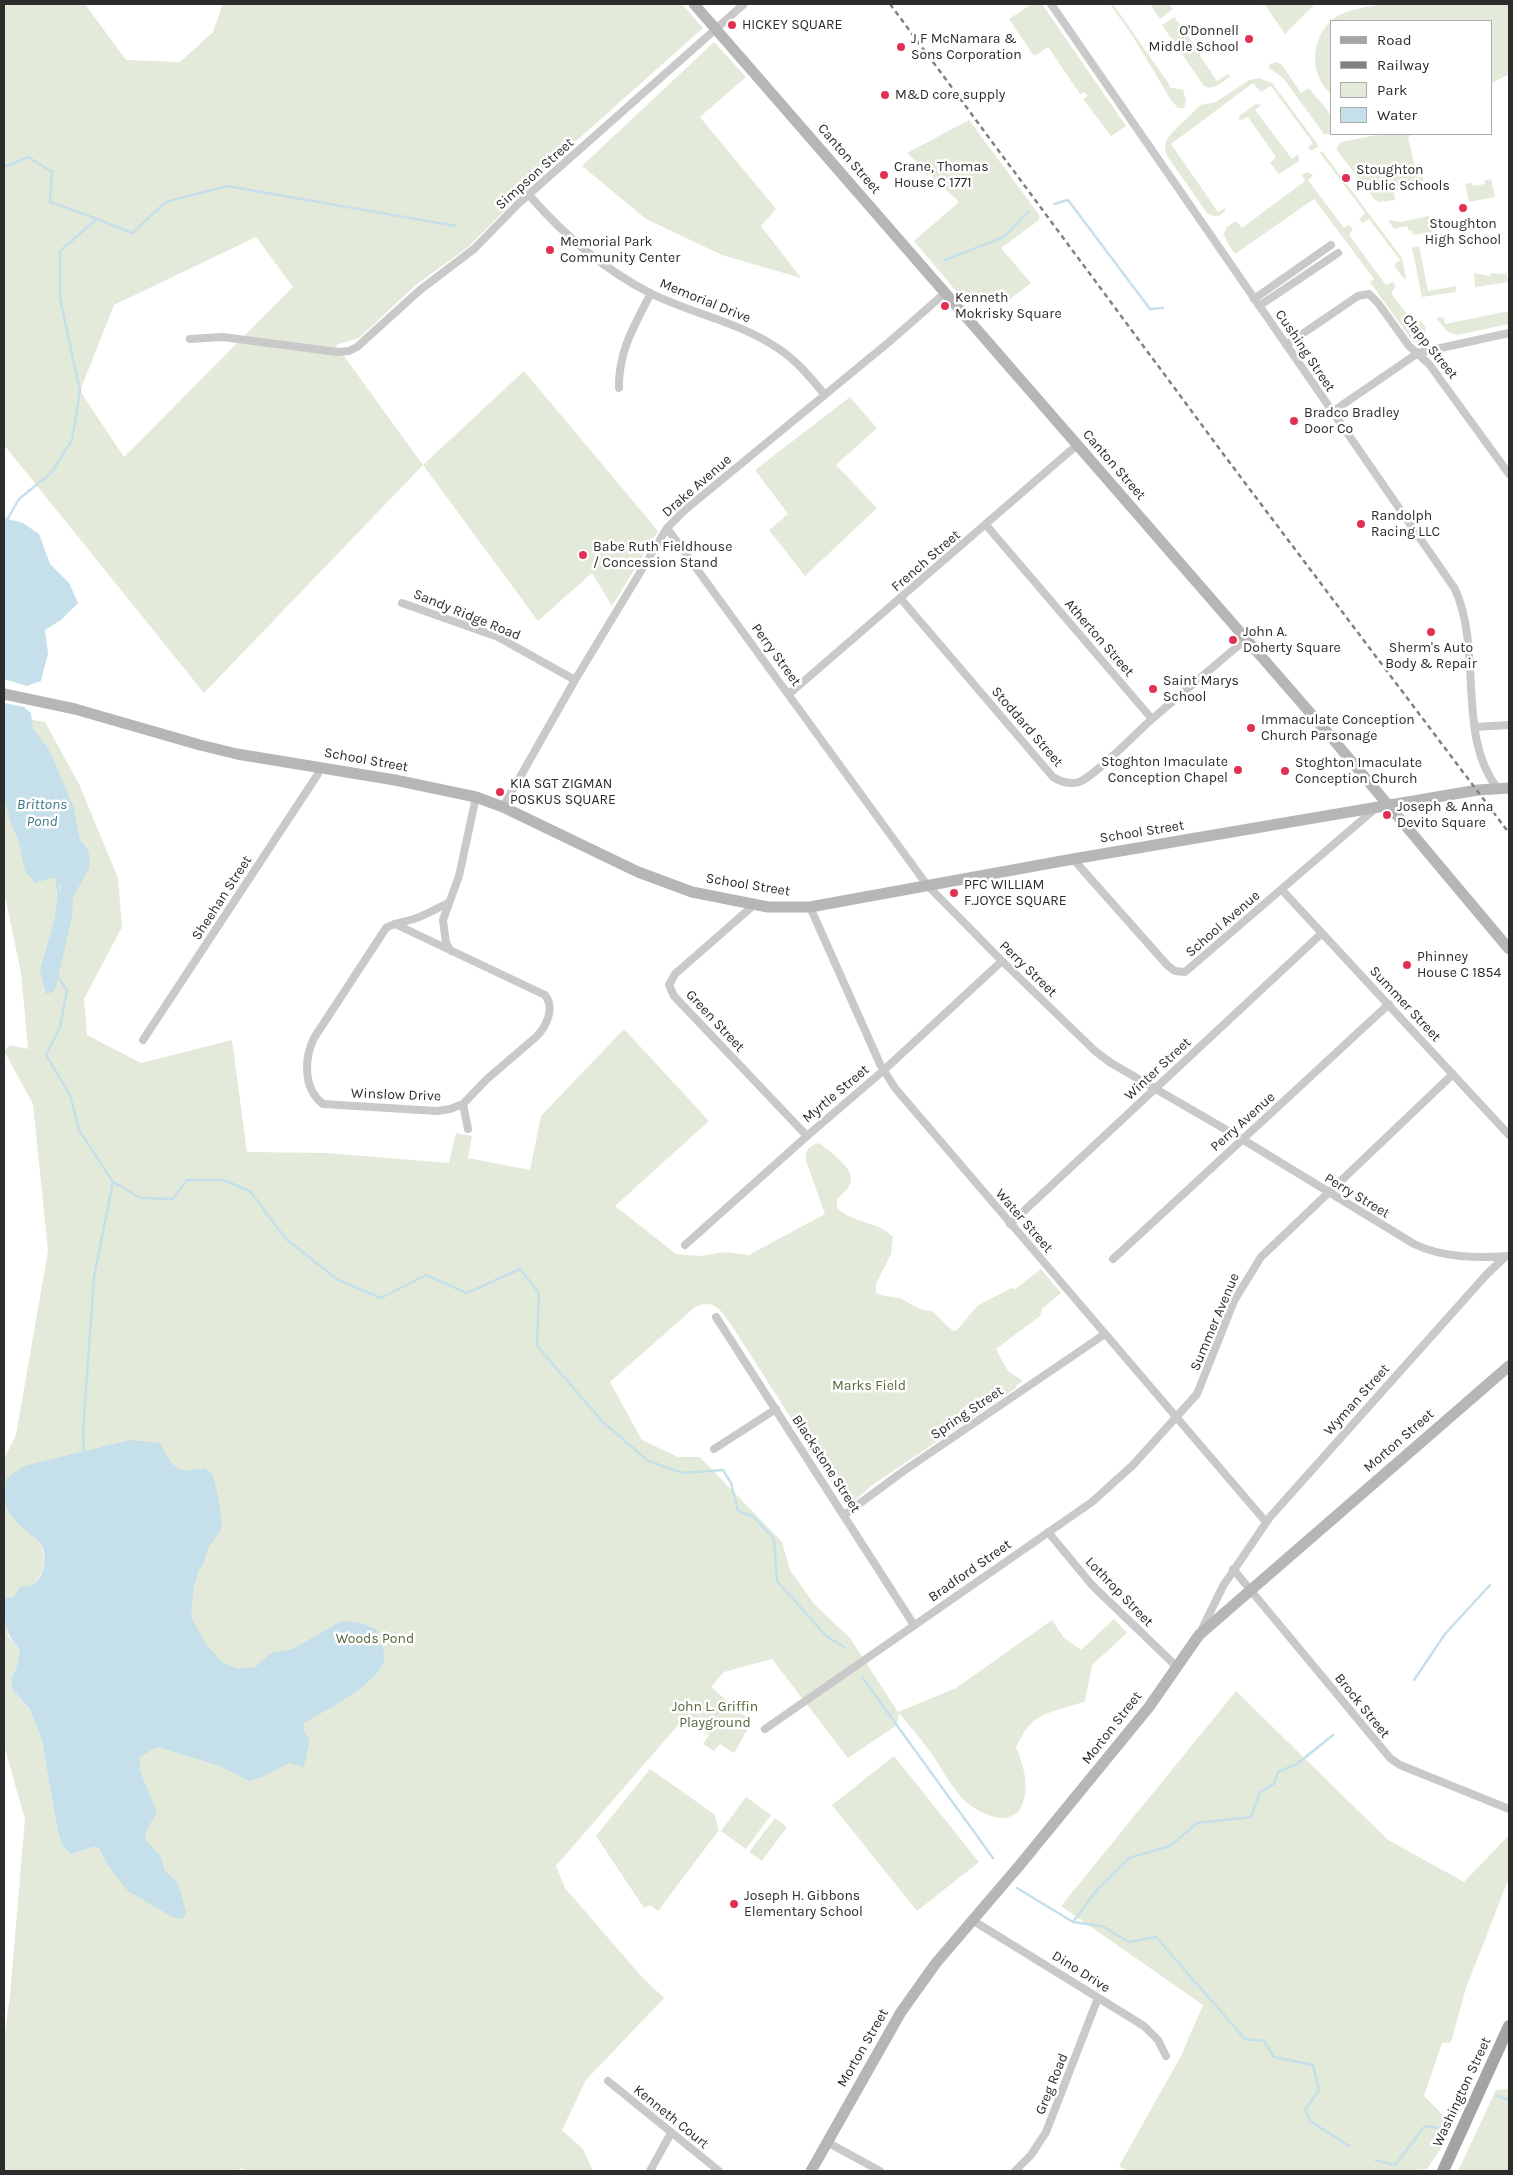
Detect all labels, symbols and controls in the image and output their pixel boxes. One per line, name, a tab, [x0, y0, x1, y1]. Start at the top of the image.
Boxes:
place label: HICKEY SQUARE	[742, 17, 842, 33]
marker: HICKEY SQUARE	[726, 19, 738, 31]
legend	[1330, 20, 1493, 135]
place label: O'Donnell Middle School	[1149, 23, 1239, 56]
place label: J F McNamara & Sons Corporation	[911, 31, 1022, 64]
text: Road	[1377, 31, 1412, 49]
marker: O'Donnell Middle School	[1243, 33, 1255, 45]
marker: J F McNamara & Sons Corporation	[895, 41, 907, 53]
text: Railway	[1377, 56, 1429, 74]
text: Park	[1377, 81, 1407, 99]
place label: M&D core supply	[895, 87, 1005, 103]
marker: M&D core supply	[879, 89, 891, 101]
text: Water	[1377, 106, 1417, 124]
street label: Canton Street	[814, 120, 884, 198]
street label: Simpson Street	[493, 135, 577, 213]
place label: Crane, Thomas House C 1771	[894, 159, 989, 192]
place label: Stoughton Public Schools	[1356, 162, 1450, 194]
marker: Crane, Thomas House C 1771	[878, 169, 890, 181]
marker: Stoughton Public Schools	[1340, 172, 1352, 184]
marker: Stoughton High School	[1457, 202, 1469, 214]
place label: Stoughton High School	[1425, 216, 1501, 248]
place label: Memorial Park Community Center	[560, 234, 680, 266]
marker: Memorial Park Community Center	[544, 244, 556, 256]
street label: Memorial Drive	[657, 275, 753, 327]
place label: Kenneth Mokrisky Square	[955, 290, 1062, 322]
marker: Kenneth Mokrisky Square	[939, 300, 951, 312]
street label: Cushing Street	[1271, 307, 1339, 395]
street label: Clapp Street	[1399, 311, 1461, 383]
place label: Bradco Bradley Door Co	[1304, 405, 1399, 438]
marker: Bradco Bradley Door Co	[1288, 415, 1300, 427]
street label: Canton Street	[1079, 426, 1149, 504]
street label: Drake Avenue	[659, 451, 735, 521]
place label: Randolph Racing LLC	[1371, 508, 1440, 540]
marker: Randolph Racing LLC	[1355, 518, 1367, 530]
street label: French Street	[888, 527, 964, 595]
place label: Babe Ruth Fieldhouse / Concession Stand	[593, 539, 732, 572]
marker: Babe Ruth Fieldhouse / Concession Stand	[577, 549, 589, 561]
street label: Sandy Ridge Road	[411, 586, 523, 644]
street label: Atherton Street	[1061, 596, 1137, 680]
street label: Perry Street	[748, 620, 804, 690]
place label: John A. Doherty Square	[1243, 624, 1341, 656]
marker: Sherm's Auto Body & Repair	[1425, 626, 1437, 638]
marker: John A. Doherty Square	[1227, 634, 1239, 646]
place label: Sherm's Auto Body & Repair	[1385, 640, 1477, 672]
place label: Saint Marys School	[1163, 673, 1239, 706]
street label: Stoddard Street	[988, 683, 1066, 771]
marker: Saint Marys School	[1147, 683, 1159, 695]
place label: Immaculate Conception Church Parsonage	[1261, 712, 1415, 744]
marker: Immaculate Conception Church Parsonage	[1245, 722, 1257, 734]
street label: School Street	[323, 744, 409, 776]
place label: Stoghton Imaculate Conception Chapel	[1101, 754, 1228, 786]
place label: Stoghton Imaculate Conception Church	[1295, 755, 1422, 788]
marker: Stoghton Imaculate Conception Chapel	[1232, 764, 1244, 776]
marker: Stoghton Imaculate Conception Church	[1279, 765, 1291, 777]
place label: KIA SGT ZIGMAN POSKUS SQUARE	[510, 776, 616, 809]
marker: KIA SGT ZIGMAN POSKUS SQUARE	[494, 786, 506, 798]
water label: Brittons Pond	[17, 796, 67, 831]
place label: Joseph & Anna Devito Square	[1397, 799, 1494, 832]
marker: Joseph & Anna Devito Square	[1381, 809, 1393, 821]
street label: School Street	[1099, 817, 1185, 847]
street label: Sheehan Street	[188, 852, 256, 944]
street label: School Street	[705, 870, 791, 900]
place label: PFC WILLIAM F.JOYCE SQUARE	[964, 877, 1067, 910]
marker: PFC WILLIAM F.JOYCE SQUARE	[948, 887, 960, 899]
street label: School Avenue	[1182, 887, 1264, 961]
street label: Perry Street	[996, 937, 1060, 1001]
place label: Phinney House C 1854	[1417, 949, 1501, 982]
marker: Phinney House C 1854	[1401, 959, 1413, 971]
street label: Summer Street	[1366, 963, 1444, 1045]
street label: Green Street	[682, 987, 748, 1055]
street label: Winter Street	[1121, 1034, 1195, 1104]
street label: Myrtle Street	[799, 1061, 873, 1127]
street label: Winslow Drive	[351, 1085, 441, 1105]
street label: Perry Avenue	[1207, 1089, 1279, 1155]
street label: Perry Street	[1321, 1170, 1393, 1222]
street label: Water Street	[992, 1186, 1056, 1256]
street label: Summer Avenue	[1187, 1270, 1243, 1374]
street label: Wyman Street	[1321, 1361, 1393, 1439]
park label: Marks Field	[832, 1378, 906, 1394]
street label: Spring Street	[927, 1383, 1007, 1443]
street label: Morton Street	[1360, 1406, 1438, 1476]
street label: Blackstone Street	[788, 1412, 864, 1516]
street label: Bradford Street	[925, 1536, 1015, 1606]
street label: Lothrop Street	[1082, 1554, 1156, 1630]
park label: Woods Pond	[336, 1631, 414, 1647]
street label: Brock Street	[1331, 1670, 1393, 1742]
street label: Morton Street	[1078, 1688, 1146, 1768]
park label: John L. Griffin Playground	[672, 1699, 758, 1731]
place label: Joseph H. Gibbons Elementary School	[744, 1888, 863, 1920]
marker: Joseph H. Gibbons Elementary School	[728, 1898, 740, 1910]
street label: Dino Drive	[1049, 1948, 1113, 1996]
street label: Morton Street	[834, 2006, 892, 2090]
street label: Washington Street	[1429, 2034, 1495, 2150]
street label: Greg Road	[1032, 2051, 1072, 2117]
street label: Kenneth Court	[630, 2082, 712, 2152]

